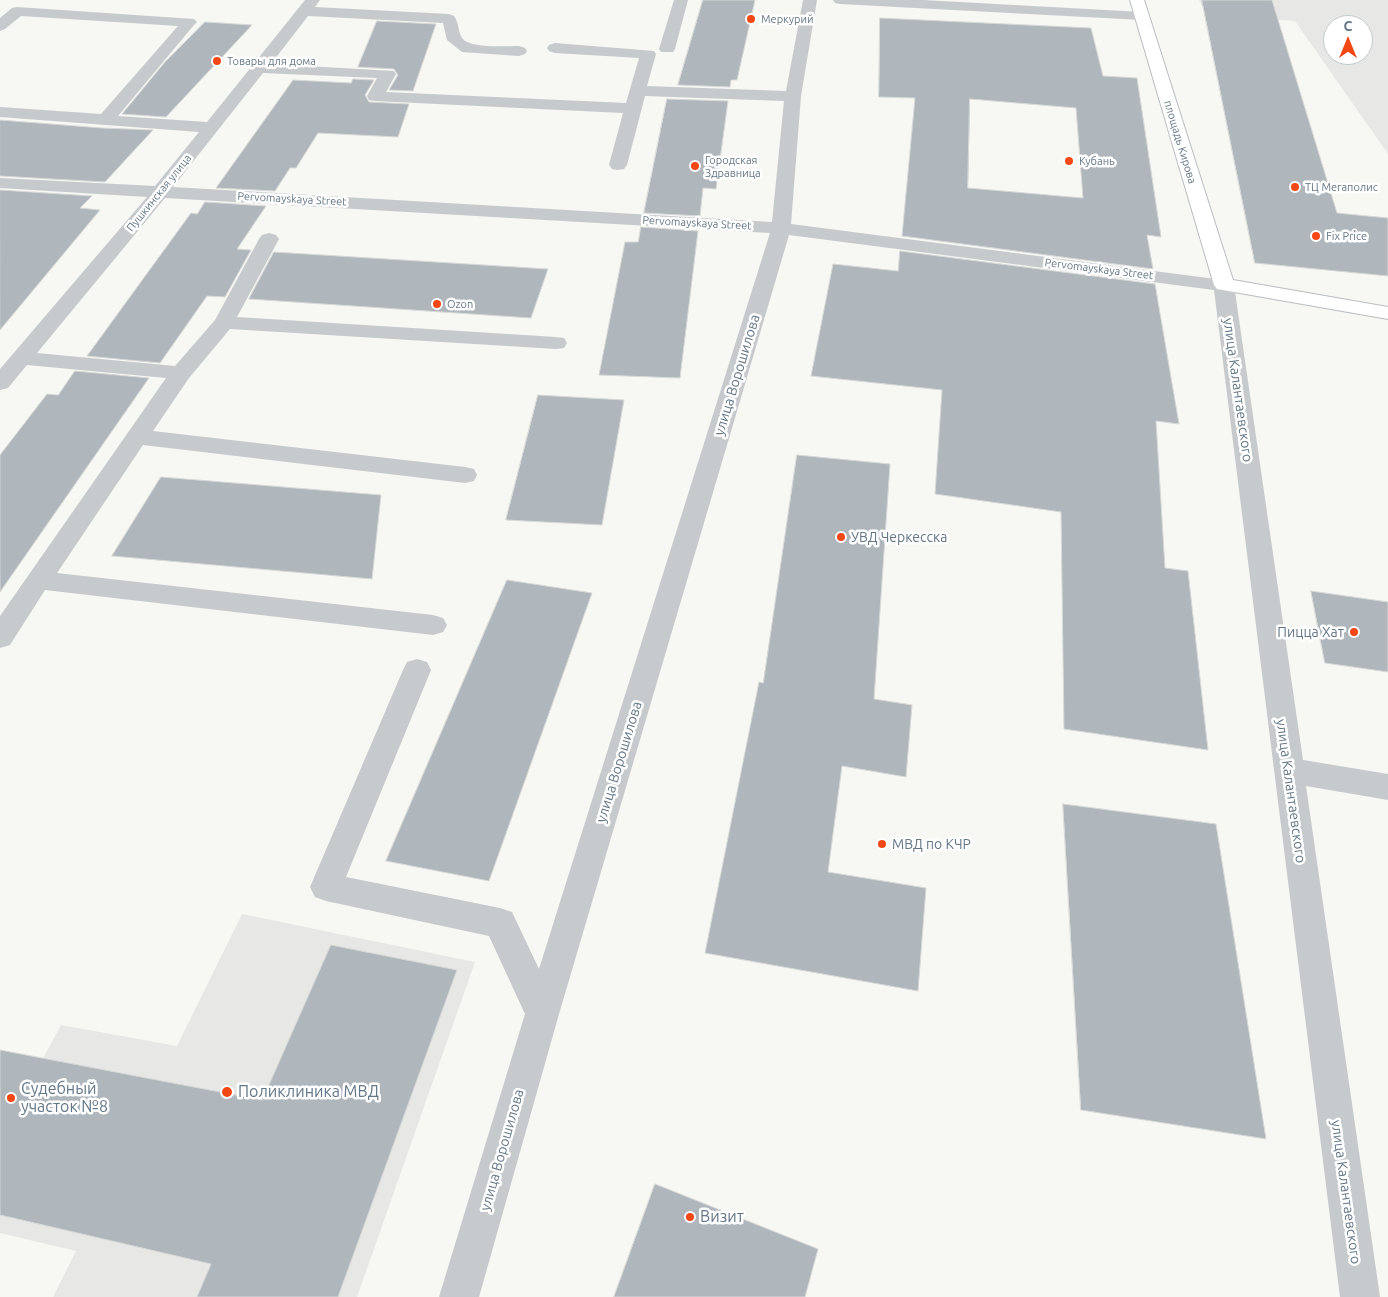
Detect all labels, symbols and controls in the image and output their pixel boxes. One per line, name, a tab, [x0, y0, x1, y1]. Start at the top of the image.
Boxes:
place label: Меркурий	[761, 12, 814, 26]
marker: Меркурий	[745, 13, 757, 25]
north arrow	[1323, 15, 1373, 65]
text: С	[1344, 18, 1352, 34]
place label: Товары для дома	[227, 54, 316, 68]
marker: Товары для дома	[211, 55, 223, 67]
street label: площадь Кирова	[1161, 99, 1199, 185]
street label: Пушкинская улица	[124, 152, 194, 234]
place label: Городская Здравница	[705, 153, 761, 179]
place label: Кубань	[1079, 154, 1115, 168]
marker: Кубань	[1063, 155, 1075, 167]
marker: Городская Здравница	[689, 160, 701, 172]
place label: ТЦ Мегаполис	[1305, 180, 1378, 194]
marker: ТЦ Мегаполис	[1289, 181, 1301, 193]
street label: Pervomayskaya Street	[237, 190, 347, 208]
street label: Pervomayskaya Street	[642, 214, 752, 232]
place label: Fix Price	[1326, 229, 1367, 243]
marker: Fix Price	[1310, 230, 1322, 242]
street label: Pervomayskaya Street	[1044, 256, 1154, 282]
place label: Ozon	[447, 297, 473, 311]
marker: Ozon	[431, 298, 443, 310]
street label: улица Ворошилова	[711, 312, 763, 438]
street label: улица Калантаевского	[1220, 317, 1256, 463]
place label: УВД Черкесска	[851, 529, 947, 545]
marker: УВД Черкесска	[835, 531, 847, 543]
place label: Пицца Хат	[1277, 624, 1344, 640]
marker: Пицца Хат	[1348, 626, 1360, 638]
street label: улица Ворошилова	[593, 699, 645, 825]
street label: улица Калантаевского	[1273, 718, 1309, 864]
place label: МВД по КЧР	[892, 836, 971, 852]
marker: МВД по КЧР	[876, 838, 888, 850]
place label: Судебный участок №8	[21, 1079, 108, 1117]
place label: Поликлиника МВД	[238, 1082, 379, 1102]
marker: Поликлиника МВД	[220, 1085, 234, 1099]
street label: улица Ворошилова	[477, 1087, 527, 1213]
marker: Судебный участок №8	[5, 1092, 17, 1104]
street label: улица Калантаевского	[1328, 1119, 1364, 1265]
place label: Визит	[700, 1207, 744, 1227]
marker: Визит	[684, 1211, 696, 1223]

